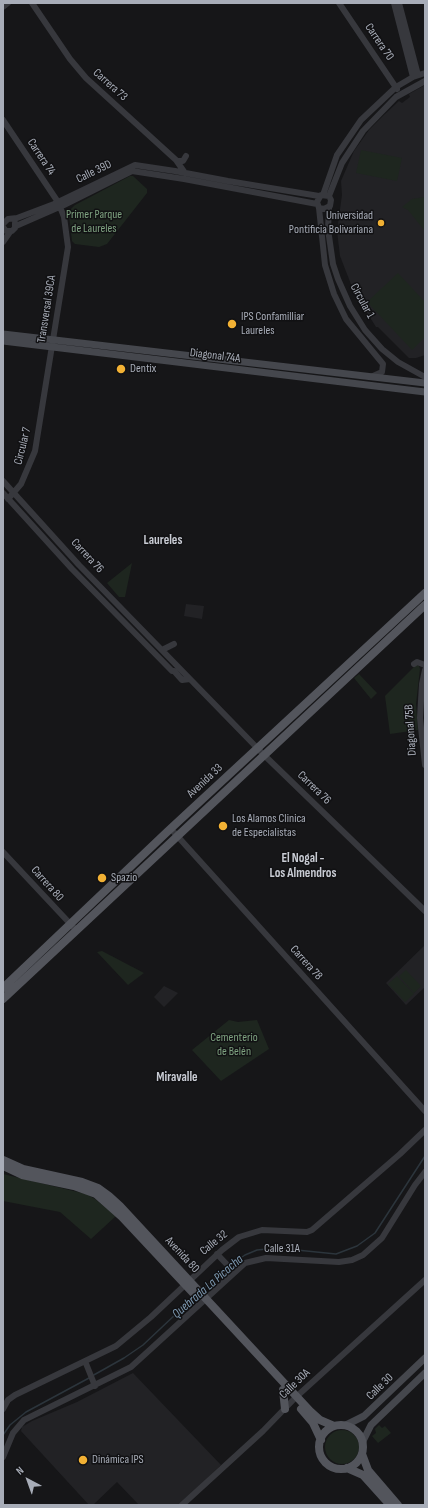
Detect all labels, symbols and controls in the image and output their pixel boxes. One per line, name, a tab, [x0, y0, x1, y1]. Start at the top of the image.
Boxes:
street label: Carrera 70	[361, 21, 397, 63]
street label: Carrera 73	[90, 66, 130, 104]
street label: Carrera 74	[24, 136, 58, 178]
street label: Calle 39D	[74, 157, 114, 187]
park label: Primer Parque de Laureles	[66, 208, 122, 236]
place label: Universidad Pontificia Bolivariana	[289, 209, 373, 237]
marker: Universidad Pontificia Bolivariana	[376, 218, 386, 228]
street label: Transversal 39CA	[35, 274, 59, 344]
street label: Circular 1	[347, 281, 377, 321]
place label: IPS Confamilliar Laureles	[241, 310, 304, 338]
marker: IPS Confamilliar Laureles	[226, 318, 238, 330]
street label: Diagonal 74A	[189, 346, 241, 366]
place label: Dentix	[130, 362, 156, 376]
marker: Dentix	[115, 363, 127, 375]
street label: Circular 7	[11, 426, 35, 466]
district label: Laureles	[144, 533, 182, 549]
street label: Carrera 76	[68, 536, 106, 576]
street label: Diagonal 75B	[402, 704, 420, 756]
street label: Avenida 33	[184, 761, 226, 801]
street label: Carrera 76	[294, 768, 334, 808]
place label: Los Alamos Clinica de Especialistas	[232, 812, 306, 840]
marker: Los Alamos Clinica de Especialistas	[217, 820, 229, 832]
district label: El Nogal - Los Almendros	[270, 851, 336, 882]
street label: Carrera 80	[28, 864, 66, 904]
place label: Spazio	[111, 871, 137, 885]
marker: Spazio	[96, 872, 108, 884]
street label: Carrera 78	[287, 943, 325, 983]
park label: Cementerio de Belén	[210, 1031, 258, 1059]
district label: Miravalle	[156, 1070, 198, 1086]
street label: Calle 32	[197, 1228, 231, 1258]
street label: Avenida 80	[162, 1234, 202, 1276]
street label: Calle 31A	[264, 1242, 300, 1256]
water label: Quebrada La Picacha	[169, 1252, 247, 1322]
street label: Calle 30A	[277, 1366, 313, 1402]
street label: Calle 30	[364, 1371, 396, 1403]
place label: Dinámica IPS	[92, 1453, 144, 1467]
marker: Dinámica IPS	[77, 1454, 89, 1466]
north arrow	[8, 1460, 48, 1500]
text: N	[13, 1464, 26, 1477]

